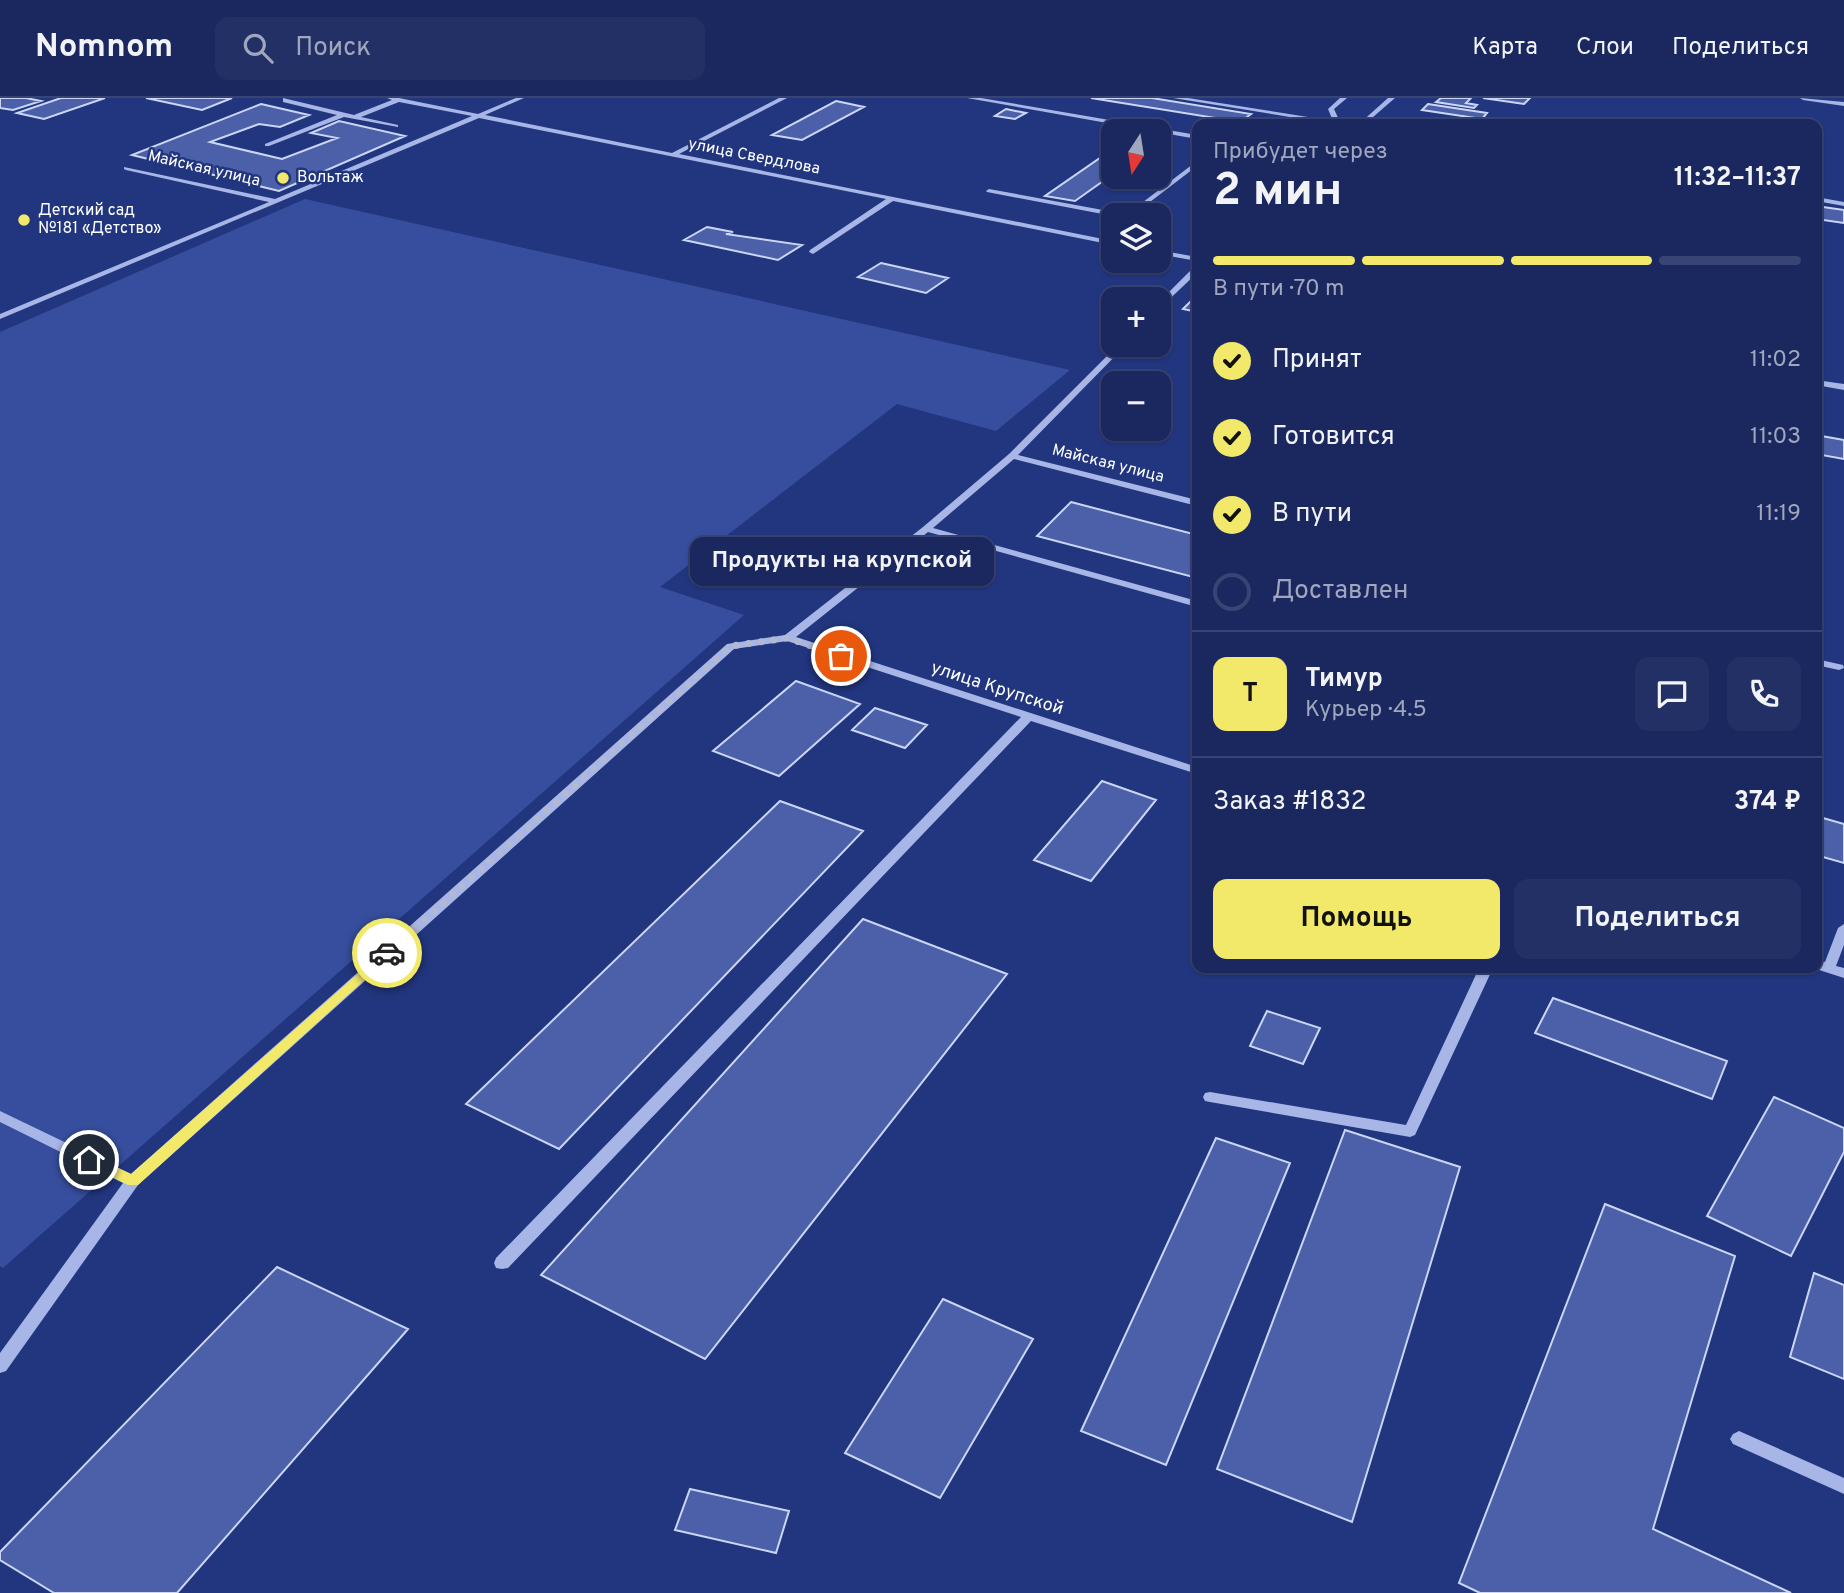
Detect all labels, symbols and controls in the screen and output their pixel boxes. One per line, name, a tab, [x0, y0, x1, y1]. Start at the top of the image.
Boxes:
search box	[215, 17, 705, 80]
text: Nomnom	[35, 27, 173, 69]
icon: search	[239, 29, 277, 67]
text: Поиск	[295, 32, 371, 65]
text: Карта	[1472, 33, 1538, 63]
text: Слои	[1576, 33, 1634, 63]
text: Поделиться	[1672, 33, 1809, 63]
north arrow	[1101, 119, 1171, 189]
map controls	[1101, 119, 1171, 441]
street label: улица Свердлова	[686, 134, 822, 180]
text: Прибудет через	[1213, 138, 1388, 167]
street label: Майская улица	[146, 146, 262, 192]
text: 11:32–11:37	[1674, 162, 1801, 195]
text: 2 мин	[1213, 163, 1342, 222]
place label: Вольтаж	[297, 168, 364, 188]
marker: Вольтаж	[275, 170, 291, 186]
place label: Детский сад №181 «Детство»	[38, 201, 162, 239]
button: layers	[1101, 203, 1171, 273]
marker: Детский сад №181 «Детство»	[16, 212, 32, 228]
text: В пути · 70 m	[1213, 275, 1345, 304]
button: +	[1101, 287, 1171, 357]
icon: check	[1213, 342, 1251, 380]
text: Принят	[1272, 344, 1362, 377]
text: 11:02	[1750, 346, 1801, 375]
button: −	[1101, 371, 1171, 441]
icon: check	[1213, 419, 1251, 457]
text: Готовится	[1272, 421, 1395, 454]
text: 11:03	[1750, 423, 1801, 452]
street label: Майская улица	[1050, 440, 1166, 488]
icon: check	[1213, 496, 1251, 534]
text: В пути	[1272, 498, 1352, 531]
text: 11:19	[1756, 500, 1801, 529]
callout: Продукты на крупской	[689, 537, 993, 586]
text: Продукты на крупской	[712, 547, 972, 576]
text: Доставлен	[1272, 575, 1408, 608]
pin	[811, 626, 871, 686]
icon: bag	[822, 637, 860, 675]
street label: улица Крупской	[928, 657, 1066, 721]
button: chat	[1635, 657, 1709, 731]
button: phone	[1727, 657, 1801, 731]
text: Тимур	[1305, 663, 1383, 696]
text: Т	[1242, 678, 1258, 711]
text: Курьер · 4.5	[1305, 696, 1427, 725]
text: Заказ #1832	[1213, 786, 1366, 819]
text: 374 ₽	[1734, 786, 1801, 819]
button: Помощь	[1213, 879, 1500, 959]
button: Поделиться	[1514, 879, 1801, 959]
courier	[352, 918, 422, 988]
icon: car	[368, 934, 406, 972]
pin	[59, 1130, 119, 1190]
icon: home	[70, 1141, 108, 1179]

